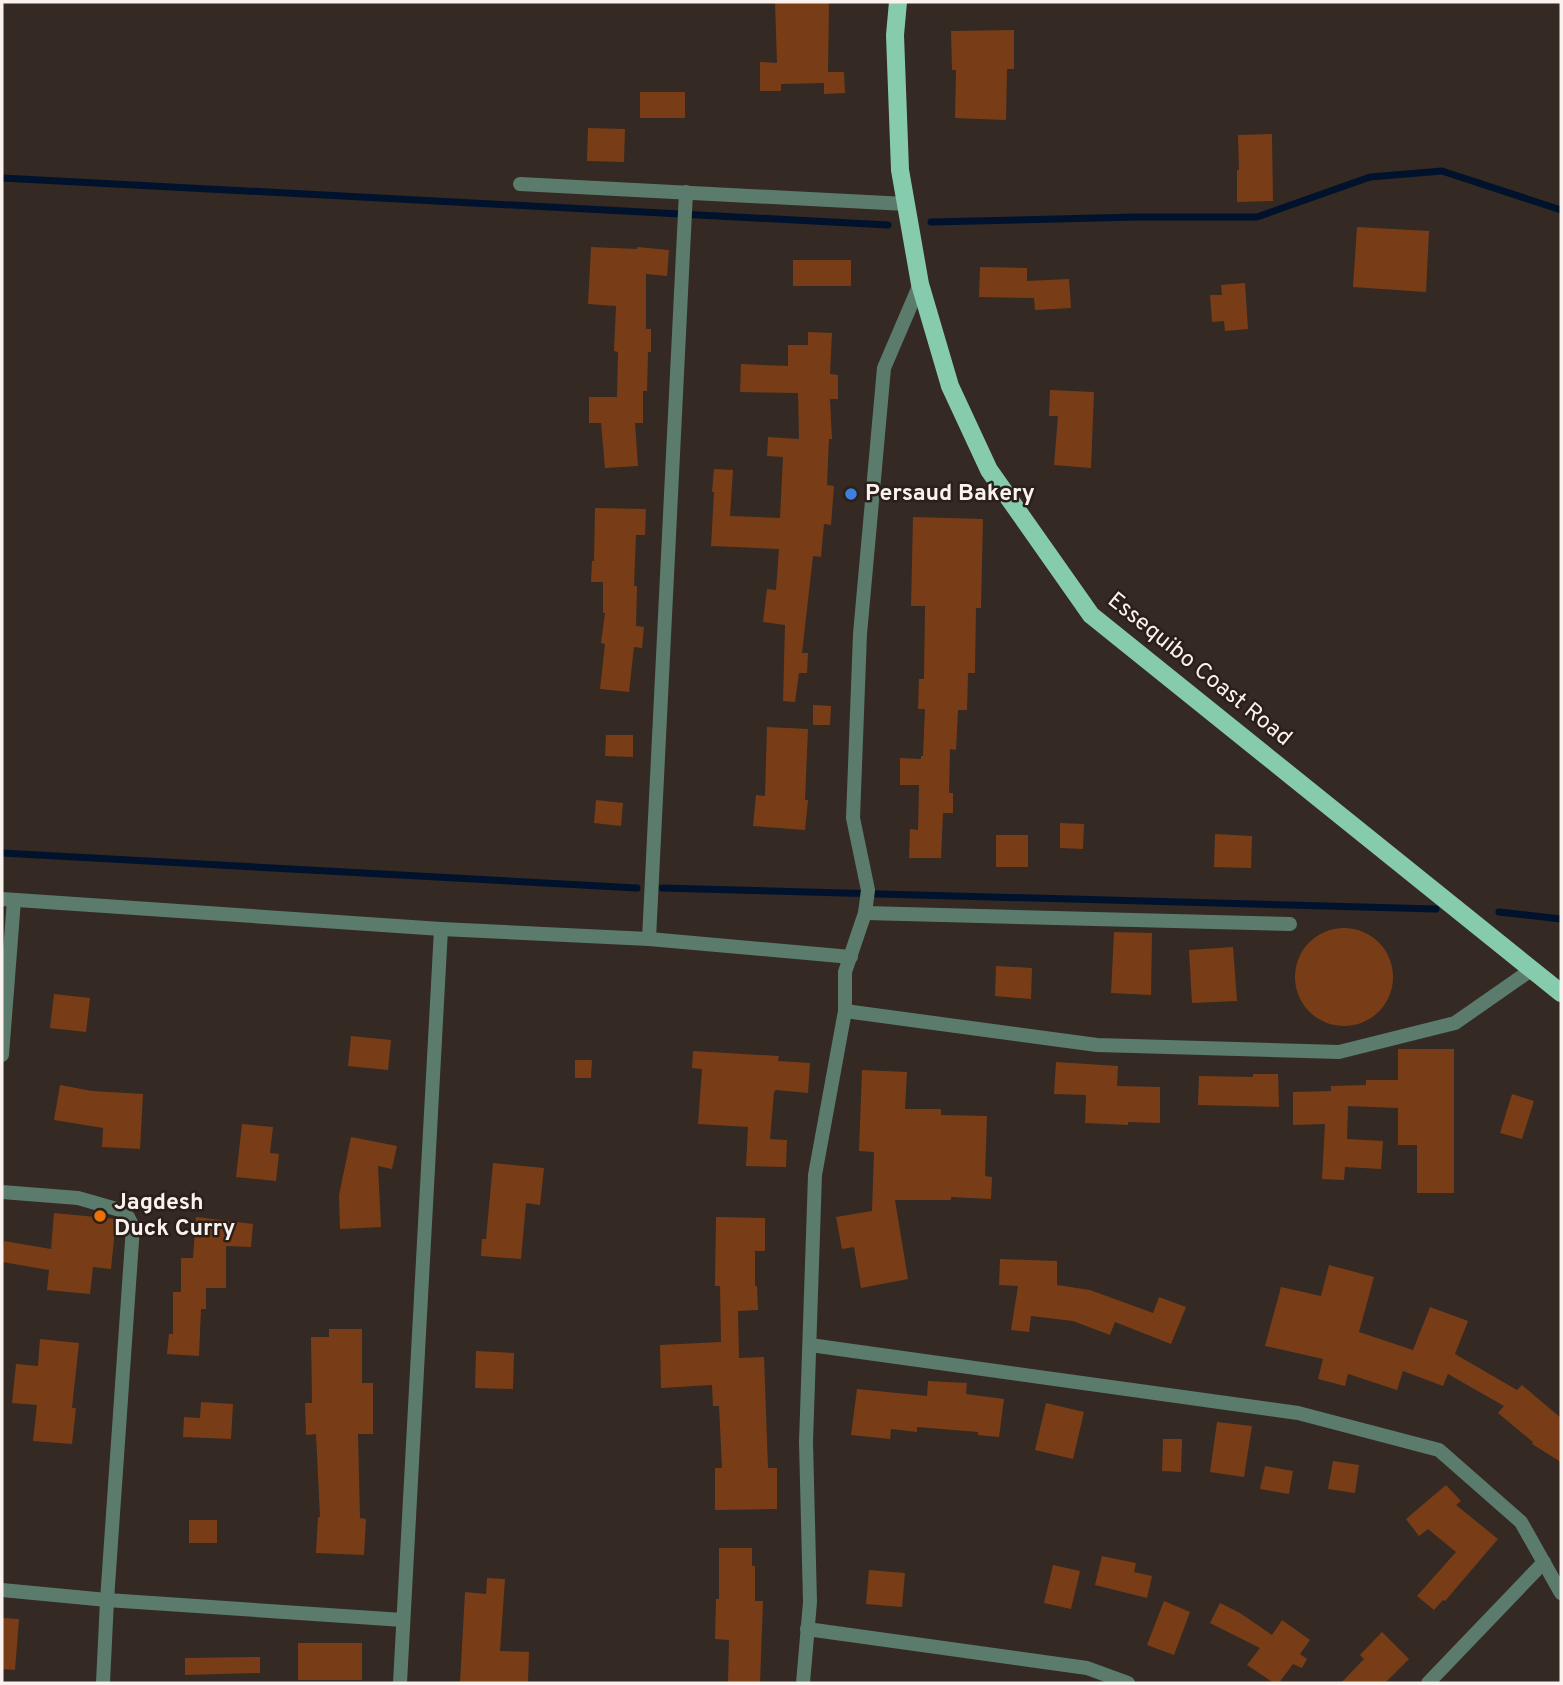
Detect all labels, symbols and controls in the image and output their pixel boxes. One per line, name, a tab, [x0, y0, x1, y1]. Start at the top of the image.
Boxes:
place label: Persaud Bakery	[865, 480, 1035, 509]
marker: Persaud Bakery	[843, 486, 859, 502]
street label: Essequibo Coast Road	[1101, 587, 1297, 753]
place label: Jagdesh Duck Curry	[114, 1189, 235, 1244]
marker: Jagdesh Duck Curry	[92, 1208, 108, 1224]

